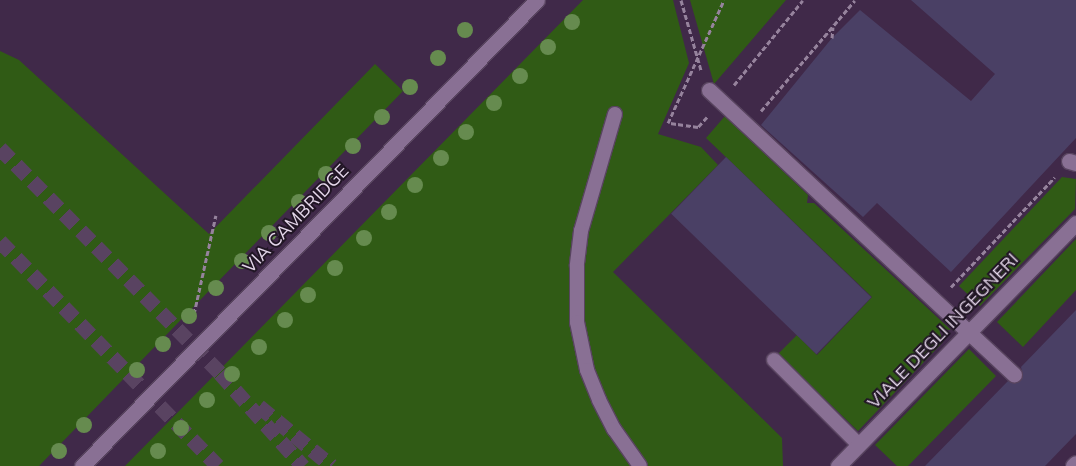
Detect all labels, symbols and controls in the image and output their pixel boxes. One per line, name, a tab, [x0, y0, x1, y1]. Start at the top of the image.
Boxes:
street label: VIA CAMBRIDGE	[239, 160, 353, 278]
street label: VIALE DEGLI INGEGNERI	[863, 249, 1023, 413]

